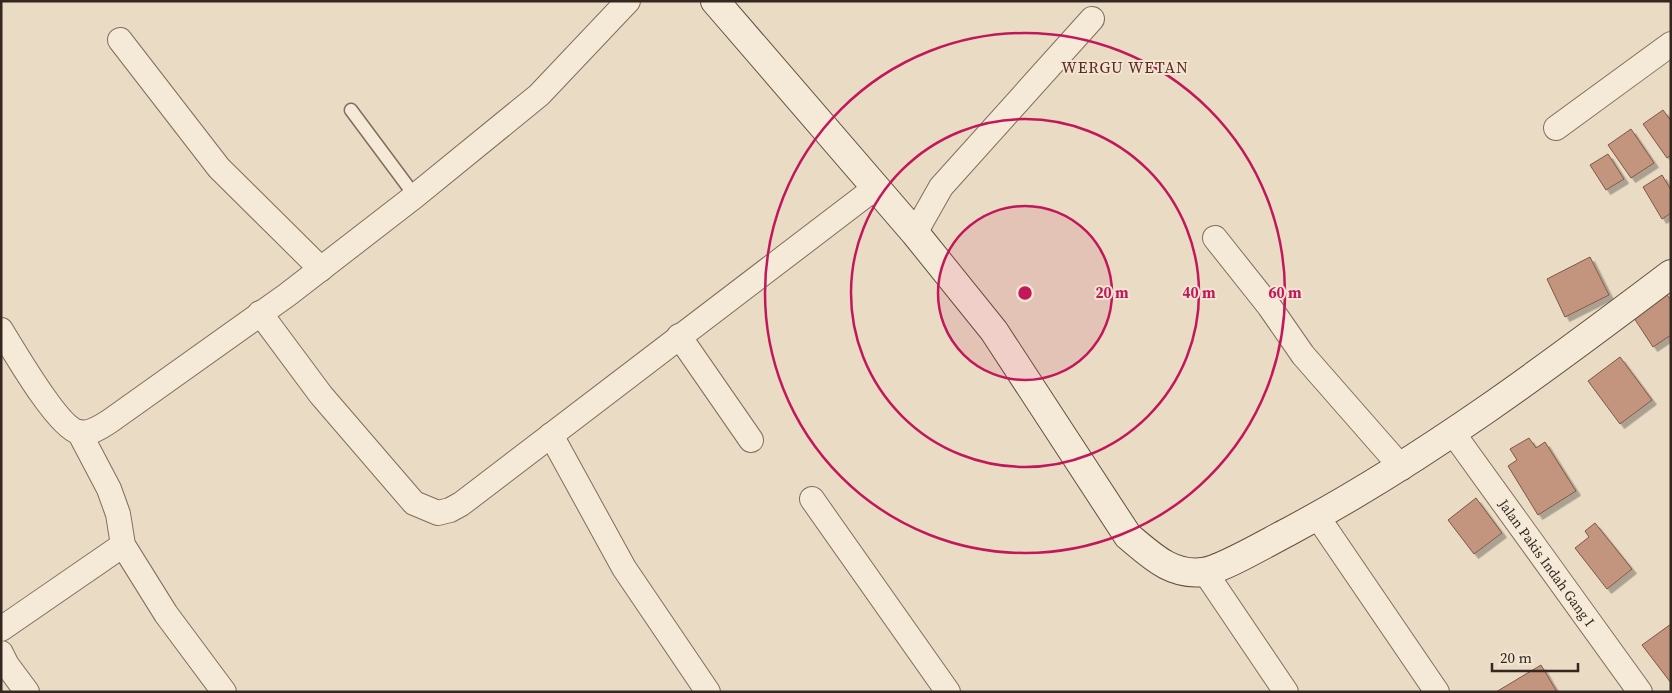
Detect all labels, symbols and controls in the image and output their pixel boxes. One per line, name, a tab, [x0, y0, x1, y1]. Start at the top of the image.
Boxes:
district label: WERGU WETAN	[1061, 56, 1189, 78]
text: 20 m	[1095, 282, 1129, 303]
text: 40 m	[1182, 282, 1216, 303]
text: 60 m	[1268, 282, 1302, 303]
centre of rings	[1016, 284, 1034, 302]
street label: Jalan Pakis Indah Gang I	[1493, 494, 1599, 630]
scale bar	[1492, 640, 1578, 672]
text: 20 m	[1500, 647, 1532, 668]

